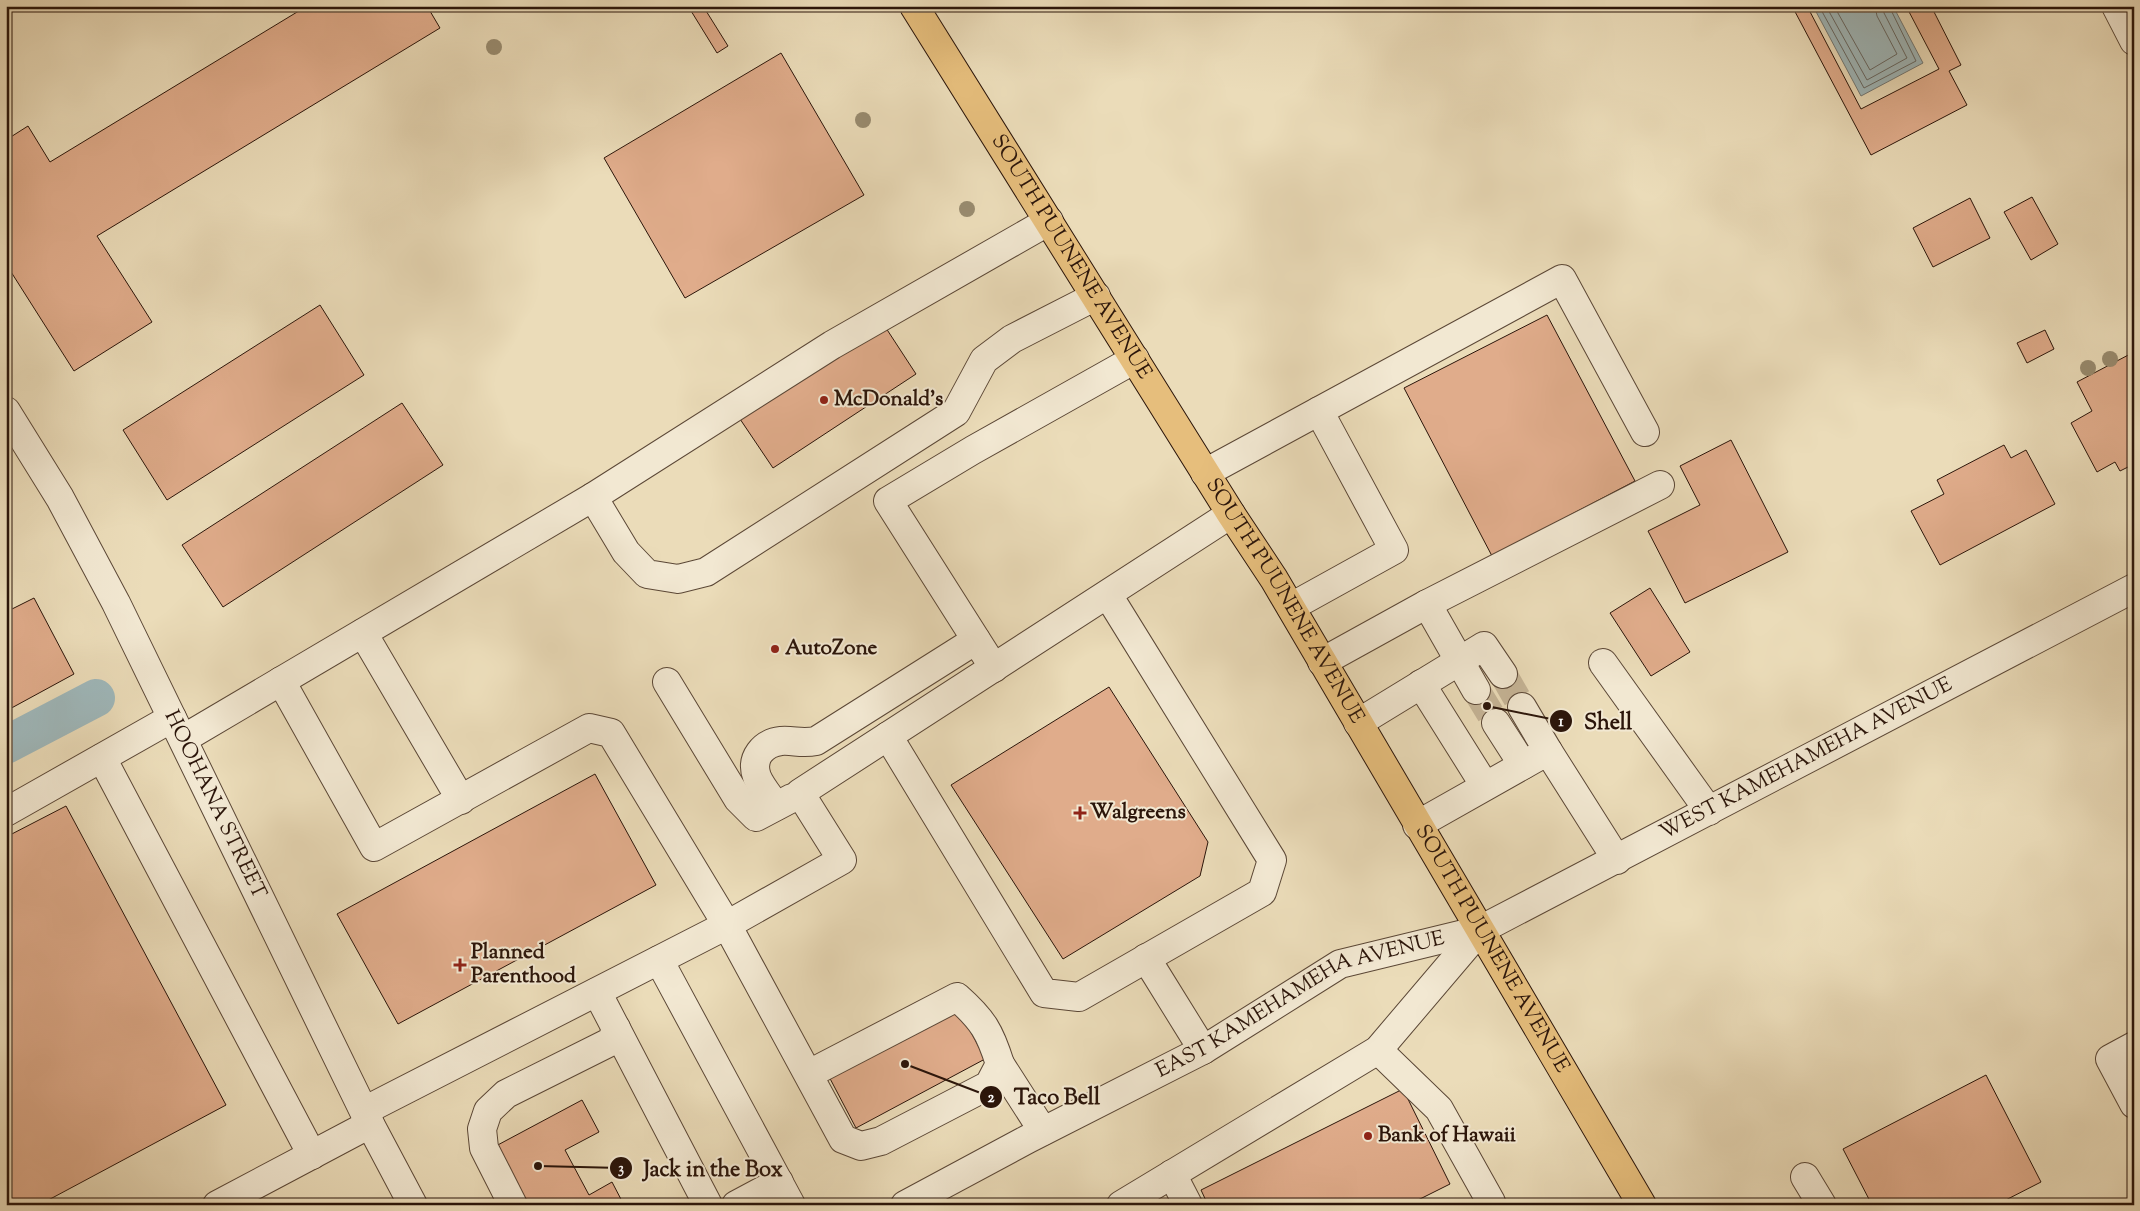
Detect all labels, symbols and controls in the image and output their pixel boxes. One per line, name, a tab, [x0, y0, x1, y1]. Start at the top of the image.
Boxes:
street label: SOUTH PUUNENE AVENUE	[983, 129, 1159, 385]
place label: McDonald's	[834, 385, 943, 415]
marker: McDonald's	[818, 394, 830, 406]
street label: SOUTH PUUNENE AVENUE	[1197, 473, 1371, 730]
place label: AutoZone	[785, 634, 878, 664]
marker: AutoZone	[769, 643, 781, 655]
street label: WEST KAMEHAMEHA AVENUE	[1655, 670, 1958, 848]
callout: Shell	[1549, 702, 1642, 739]
street label: HOOHANA STREET	[156, 705, 273, 905]
text: Shell	[1584, 708, 1633, 740]
text: 1	[1558, 712, 1564, 733]
place label: Walgreens	[1090, 798, 1186, 828]
marker: Walgreens	[1074, 807, 1086, 819]
street label: SOUTH PUUNENE AVENUE	[1407, 819, 1576, 1079]
street label: EAST KAMEHAMEHA AVENUE	[1151, 924, 1448, 1086]
place label: Planned Parenthood	[471, 938, 576, 992]
marker: Planned Parenthood	[453, 958, 467, 972]
callout: Taco Bell	[979, 1078, 1110, 1115]
text: Taco Bell	[1014, 1083, 1101, 1115]
text: 2	[987, 1088, 995, 1109]
place label: Bank of Hawaii	[1378, 1121, 1516, 1151]
marker: Bank of Hawaii	[1362, 1130, 1374, 1142]
callout: Jack in the Box	[608, 1150, 793, 1187]
text: Jack in the Box	[641, 1155, 783, 1187]
text: 3	[618, 1159, 624, 1180]

